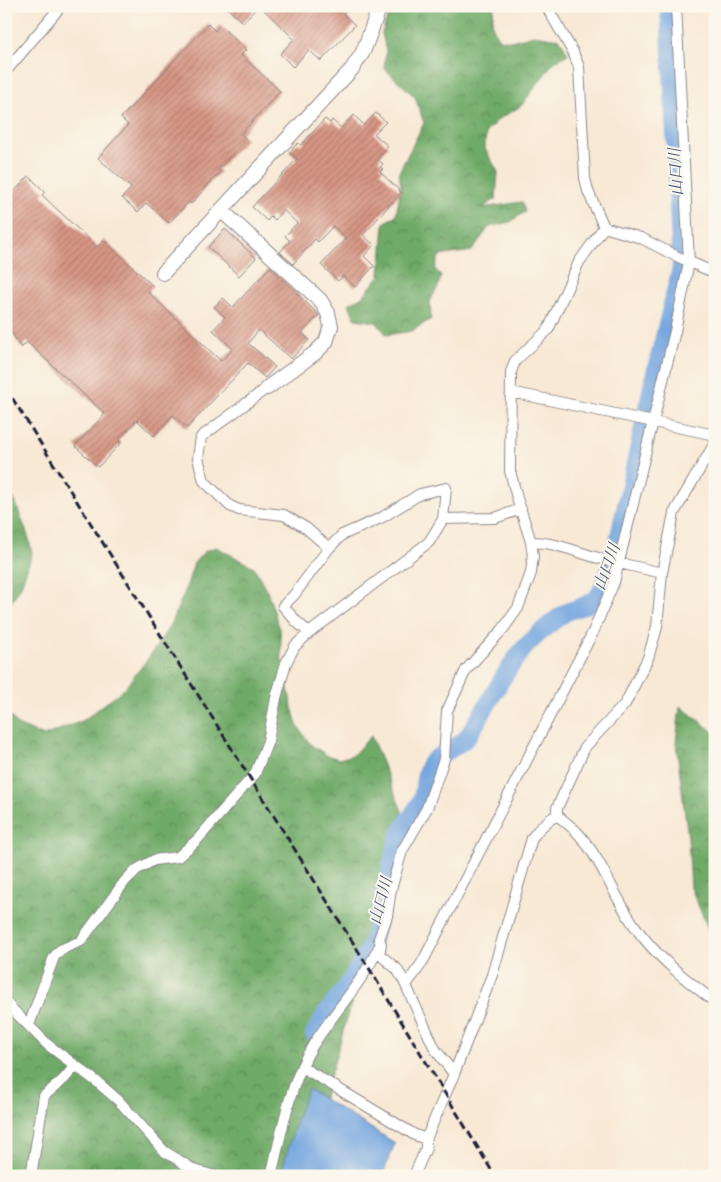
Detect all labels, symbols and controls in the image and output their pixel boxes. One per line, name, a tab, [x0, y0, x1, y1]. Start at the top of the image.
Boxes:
water label: 山口川	[665, 146, 687, 196]
water label: 山口川	[589, 539, 625, 593]
water label: 山口川	[365, 873, 397, 927]

